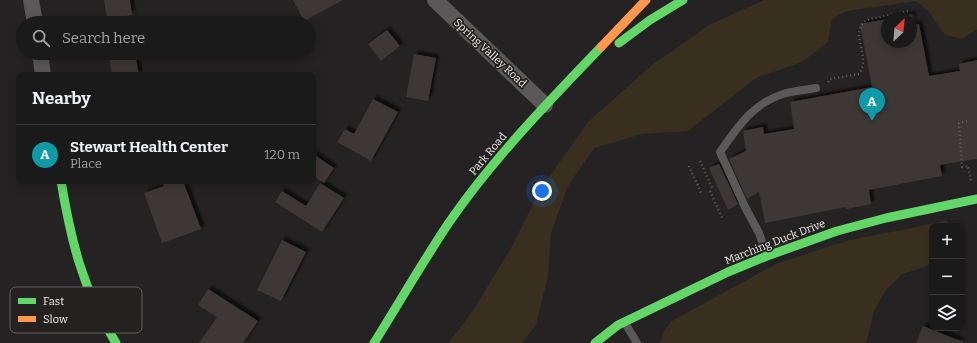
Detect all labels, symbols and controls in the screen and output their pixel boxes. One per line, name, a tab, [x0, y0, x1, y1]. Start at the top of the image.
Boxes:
north arrow	[881, 12, 917, 48]
search box	[16, 16, 316, 60]
street label: Spring Valley Road	[451, 16, 529, 90]
icon: search	[30, 27, 52, 49]
text: Search here	[62, 29, 145, 47]
text: Nearby	[32, 88, 91, 109]
pin: A	[859, 88, 885, 121]
street label: Park Road	[467, 130, 510, 178]
text: Stewart Health Center	[70, 138, 228, 156]
text: A	[40, 147, 50, 162]
text: 120 m	[264, 147, 300, 162]
text: Place	[70, 156, 102, 171]
your location	[532, 181, 552, 201]
street label: Marching Duck Drive	[723, 217, 827, 267]
map controls	[929, 223, 965, 331]
button: +	[929, 223, 965, 259]
button: −	[929, 259, 965, 295]
legend	[10, 287, 142, 333]
text: Fast	[43, 295, 64, 308]
button: layers	[929, 295, 965, 331]
text: Slow	[43, 313, 68, 326]

